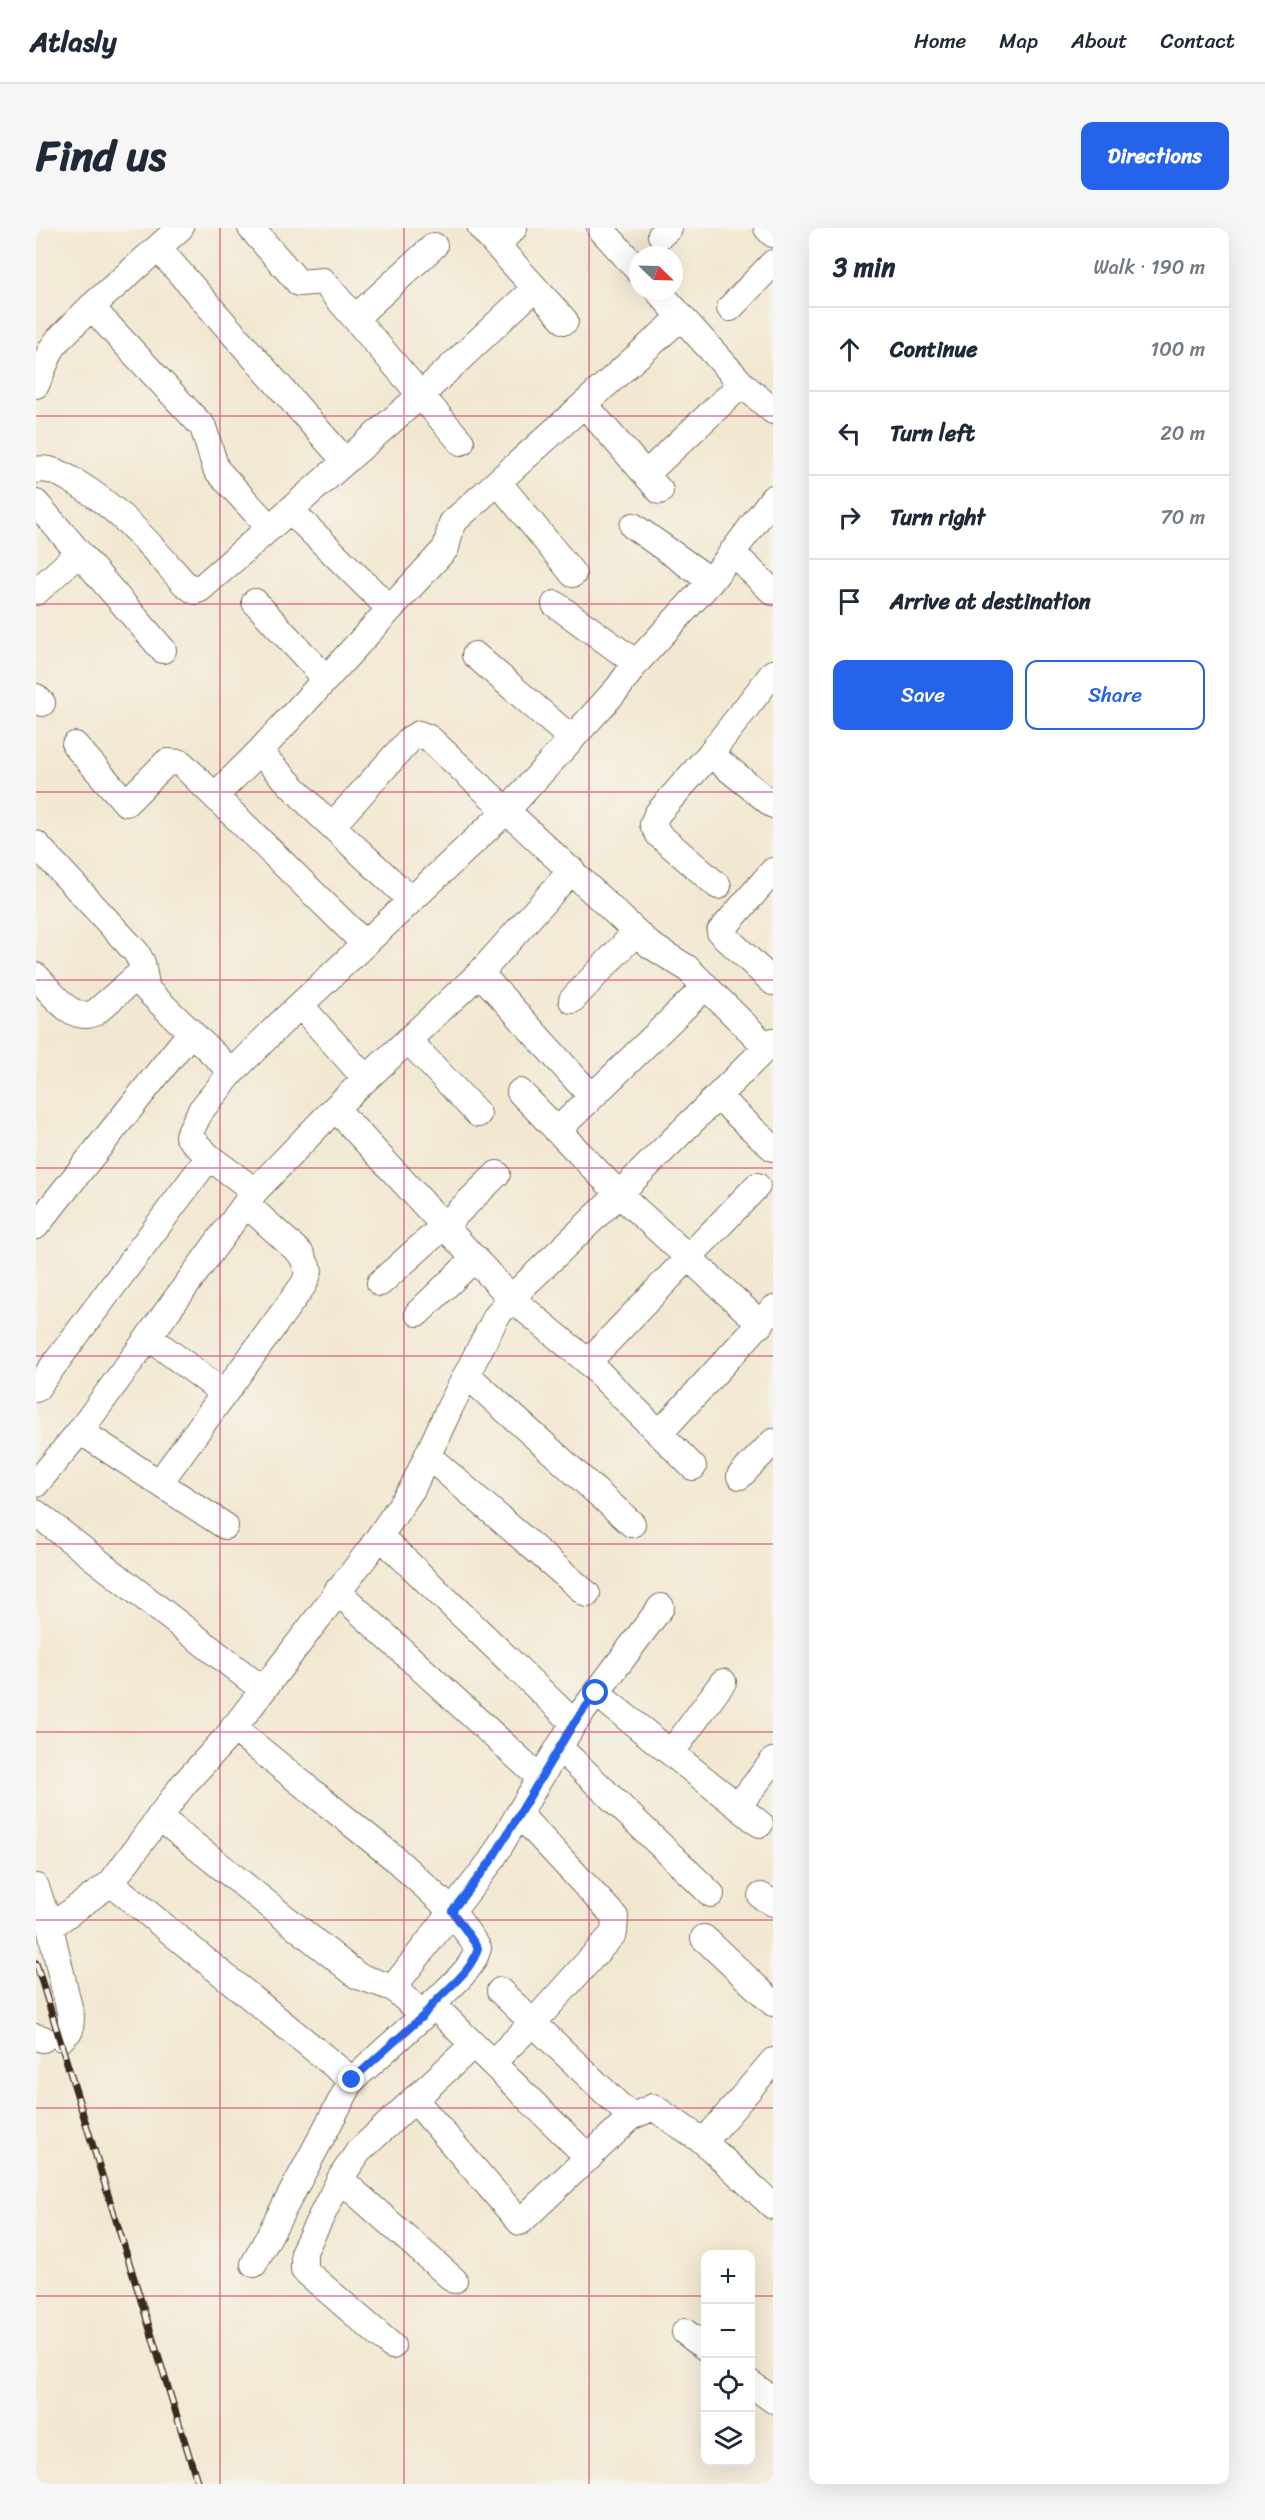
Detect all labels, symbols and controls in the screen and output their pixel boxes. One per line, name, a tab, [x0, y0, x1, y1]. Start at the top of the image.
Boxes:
text: Atlasly	[30, 17, 117, 66]
text: Home	[914, 22, 966, 60]
text: Map	[999, 22, 1038, 60]
text: About	[1071, 22, 1128, 60]
text: Contact	[1161, 22, 1235, 60]
text: Find us	[36, 119, 166, 193]
button: Directions	[1081, 122, 1229, 190]
text: 3 min	[833, 244, 895, 290]
north arrow	[629, 246, 683, 300]
text: Walk · 190 m	[1093, 250, 1205, 285]
text: Continue	[890, 330, 978, 369]
text: 100 m	[1151, 332, 1205, 367]
icon: ahead	[833, 333, 866, 366]
text: Turn left	[890, 414, 975, 453]
text: 20 m	[1160, 416, 1205, 451]
icon: left	[833, 417, 866, 450]
text: Turn right	[890, 498, 985, 537]
text: 70 m	[1160, 500, 1205, 535]
icon: right	[833, 501, 866, 534]
text: Arrive at destination	[890, 582, 1091, 621]
icon: arrive	[833, 585, 866, 618]
button: Save	[833, 660, 1013, 730]
button: Share	[1025, 660, 1205, 730]
route start	[582, 1679, 608, 1705]
route end	[338, 2066, 364, 2092]
map controls	[701, 2250, 755, 2466]
button: +	[701, 2250, 755, 2304]
button: −	[701, 2304, 755, 2358]
button: locate	[701, 2358, 755, 2412]
button: layers	[701, 2412, 755, 2466]

